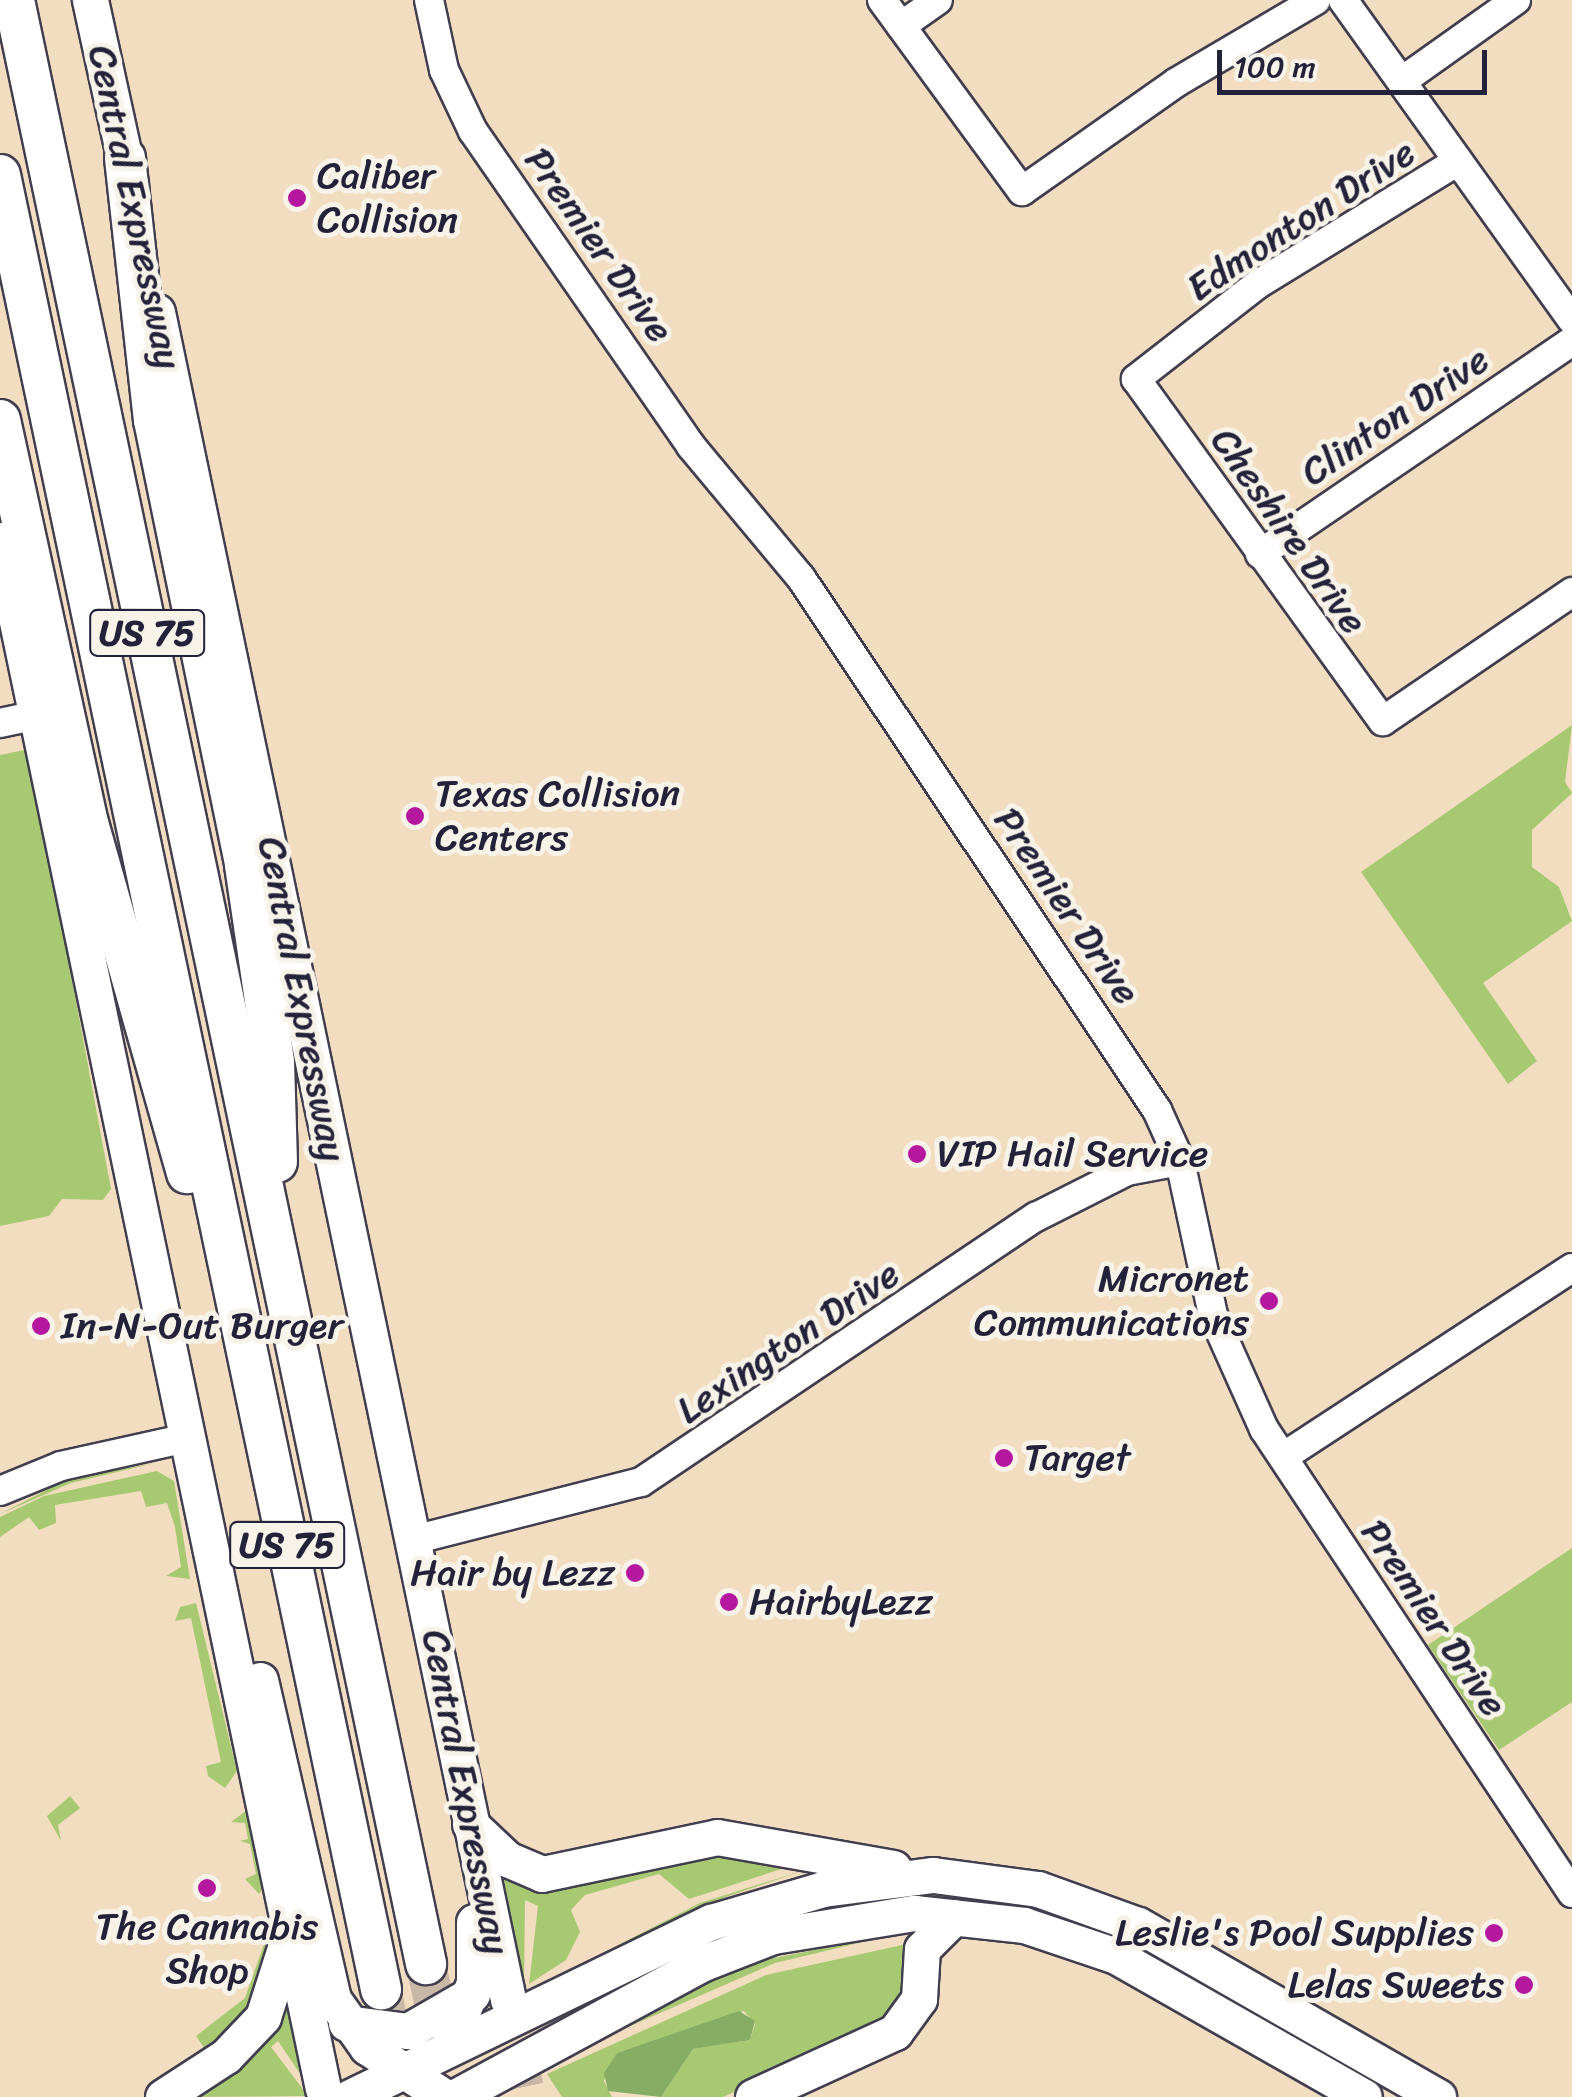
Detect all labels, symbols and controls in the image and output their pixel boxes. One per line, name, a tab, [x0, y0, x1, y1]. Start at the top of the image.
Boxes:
scale bar	[1222, 30, 1492, 92]
street label: Central Expressway	[78, 40, 192, 374]
text: 100 m	[1234, 40, 1316, 94]
street label: Edmonton Drive	[1179, 129, 1423, 311]
street label: Premier Drive	[515, 139, 683, 351]
place label: Caliber Collision	[317, 153, 458, 242]
marker: Caliber Collision	[286, 187, 308, 209]
street label: Clinton Drive	[1293, 337, 1497, 495]
street label: Cheshire Drive	[1201, 419, 1377, 643]
road number: US 75	[87, 603, 207, 663]
place label: Texas Collision Centers	[435, 771, 679, 861]
street label: Premier Drive	[984, 799, 1150, 1013]
marker: Texas Collision Centers	[404, 805, 426, 827]
street label: Central Expressway	[248, 832, 356, 1166]
place label: VIP Hail Service	[937, 1131, 1208, 1177]
marker: VIP Hail Service	[906, 1143, 928, 1165]
street label: Lexington Drive	[668, 1251, 908, 1433]
place label: Micronet Communications	[974, 1256, 1249, 1346]
marker: Micronet Communications	[1258, 1290, 1280, 1312]
place label: In-N-Out Burger	[61, 1303, 344, 1349]
marker: In-N-Out Burger	[30, 1315, 52, 1337]
place label: Target	[1024, 1435, 1130, 1481]
marker: Target	[993, 1447, 1015, 1469]
street label: Premier Drive	[1351, 1511, 1517, 1725]
road number: US 75	[227, 1515, 347, 1575]
place label: Hair by Lezz	[409, 1550, 615, 1596]
marker: Hair by Lezz	[624, 1562, 646, 1584]
place label: HairbyLezz	[749, 1579, 933, 1625]
marker: HairbyLezz	[718, 1591, 740, 1613]
street label: Central Expressway	[412, 1625, 520, 1959]
marker: The Cannabis Shop	[196, 1877, 218, 1899]
place label: The Cannabis Shop	[96, 1904, 318, 1994]
place label: Leslie's Pool Supplies	[1116, 1910, 1474, 1956]
marker: Leslie's Pool Supplies	[1483, 1922, 1505, 1944]
place label: Lelas Sweets	[1288, 1962, 1504, 2008]
marker: Lelas Sweets	[1513, 1974, 1535, 1996]

